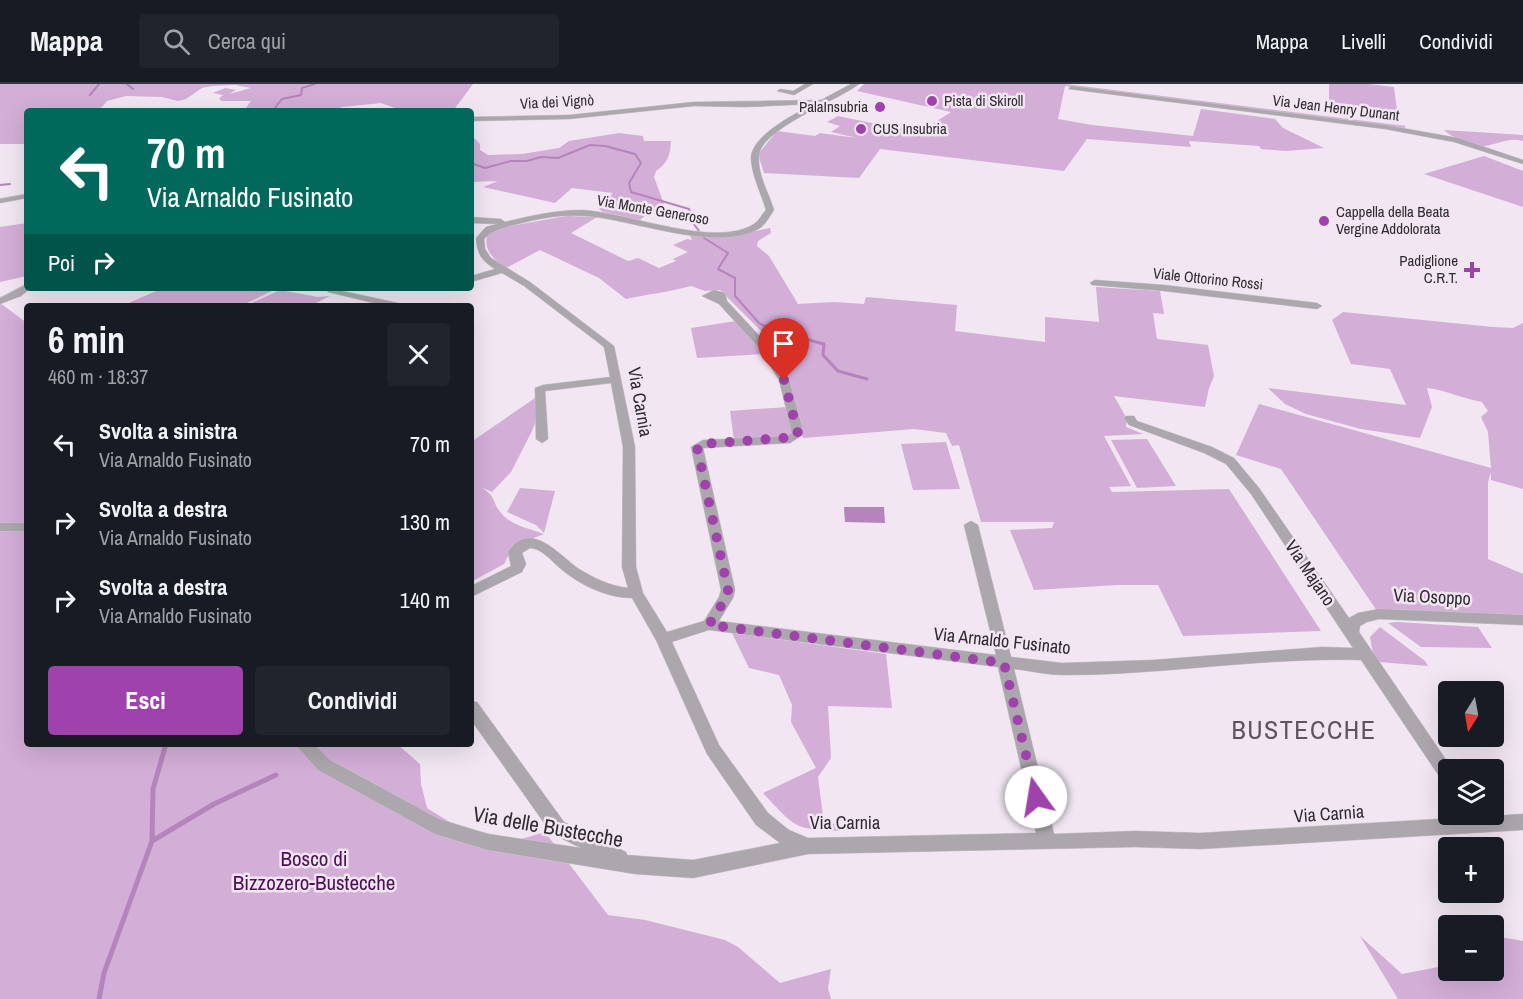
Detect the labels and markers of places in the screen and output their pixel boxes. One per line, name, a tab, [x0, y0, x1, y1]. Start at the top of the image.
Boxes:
place label: Pista di Skiroll	[944, 90, 1023, 111]
marker: Pista di Skiroll	[925, 94, 939, 108]
place label: PalaInsubria	[799, 96, 868, 117]
marker: PalaInsubria	[873, 100, 887, 114]
place label: CUS Insubria	[873, 118, 947, 139]
marker: CUS Insubria	[854, 122, 868, 136]
place label: Cappella della Beata Vergine Addolorata	[1336, 201, 1450, 239]
marker: Cappella della Beata Vergine Addolorata	[1317, 214, 1331, 228]
place label: Padiglione C.R.T.	[1399, 250, 1458, 288]
marker: Padiglione C.R.T.	[1463, 261, 1481, 279]
pin	[758, 318, 809, 380]

